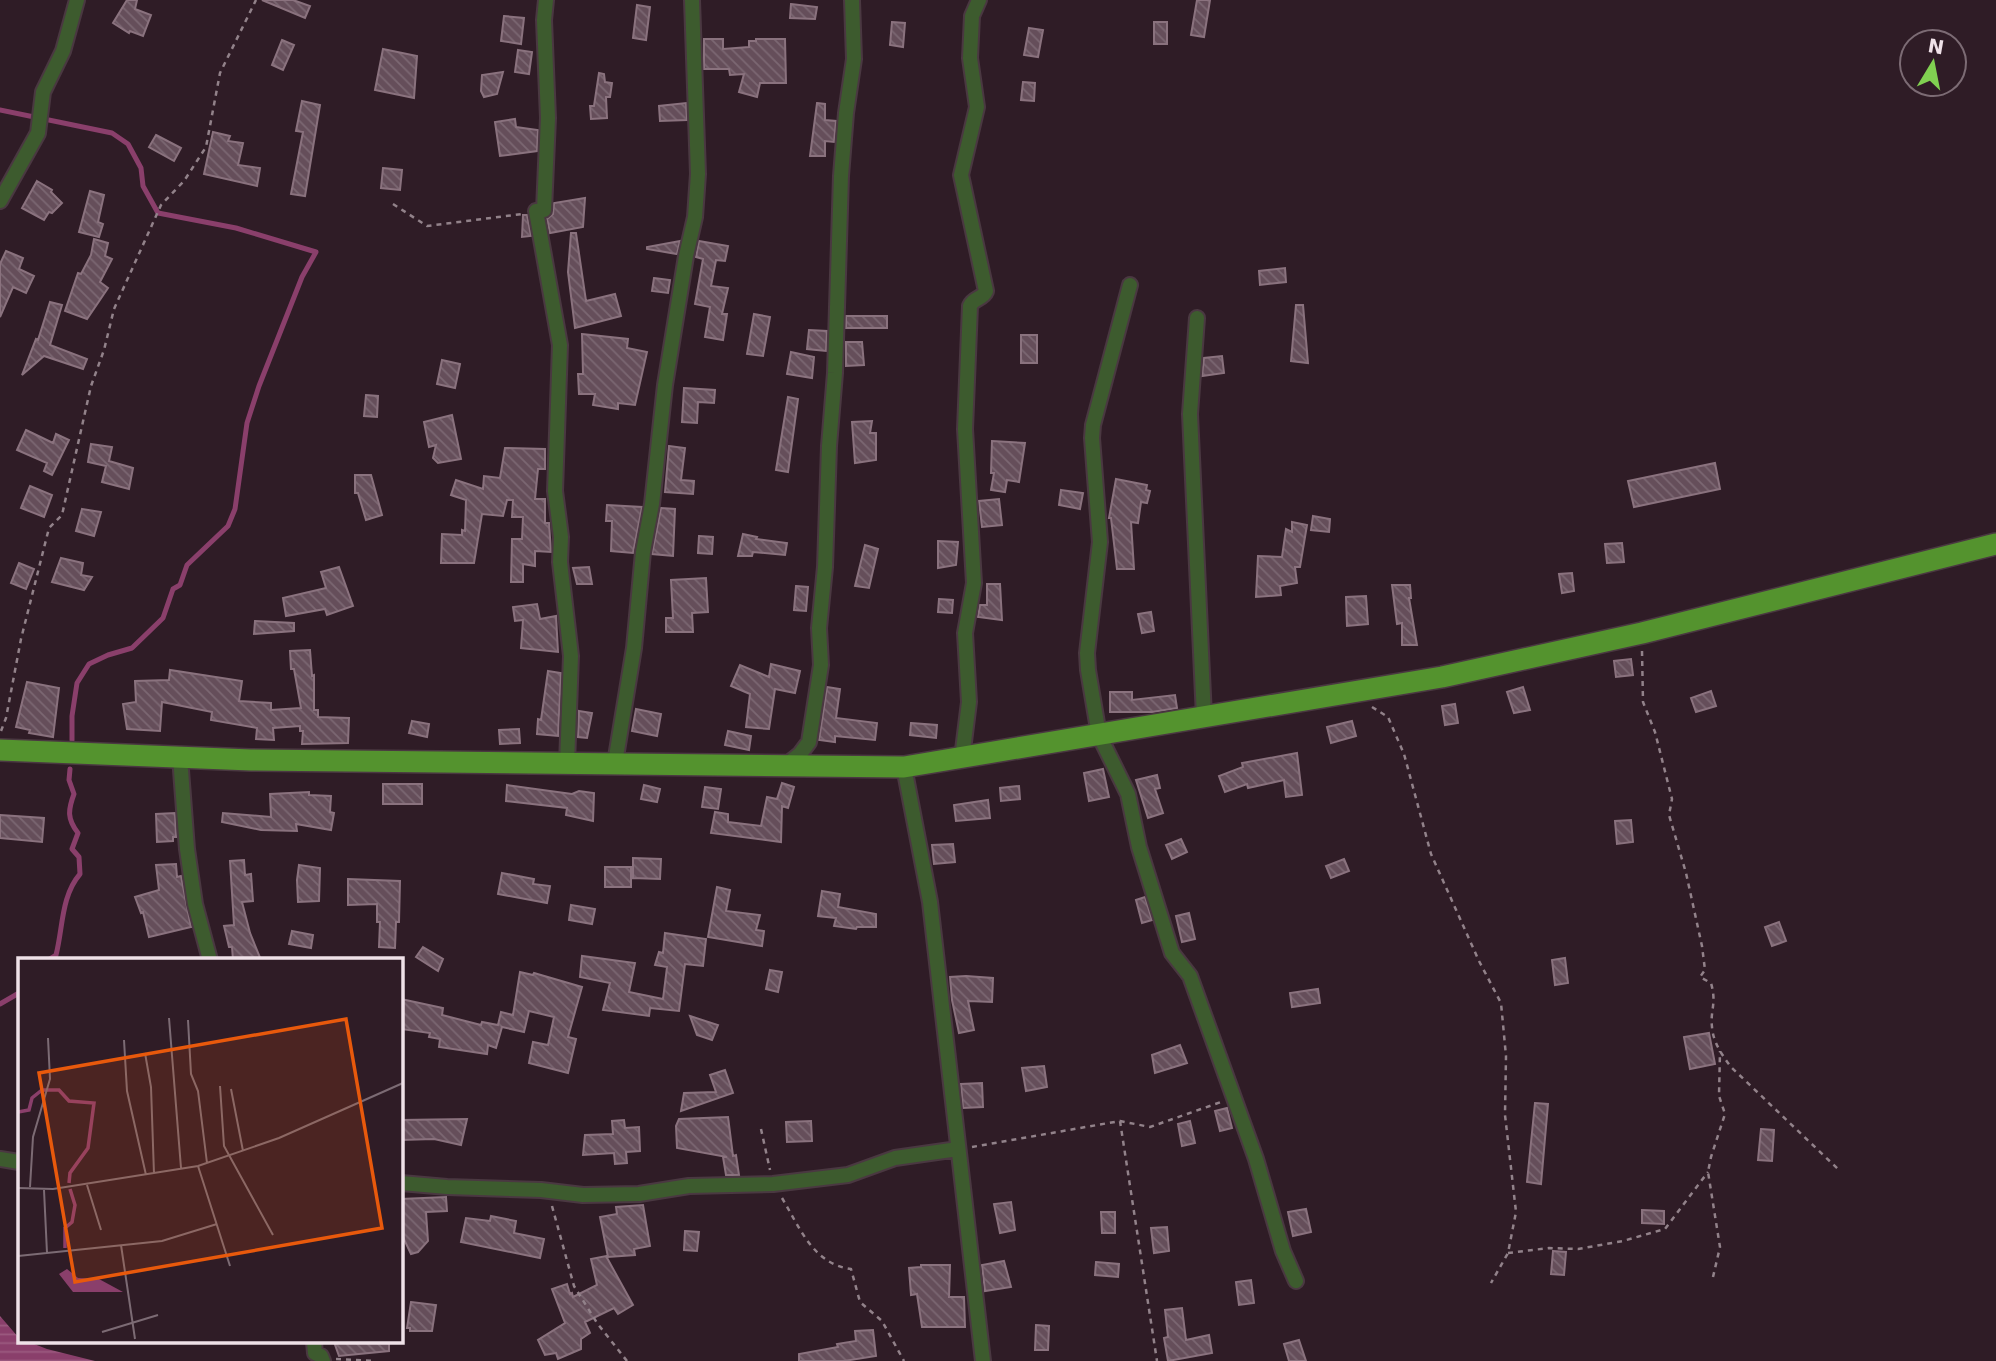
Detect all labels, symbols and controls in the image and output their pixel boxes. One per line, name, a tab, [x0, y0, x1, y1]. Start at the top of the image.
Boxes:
north arrow	[1898, 28, 1968, 98]
text: N	[1926, 34, 1946, 58]
inset map	[18, 958, 402, 1344]

